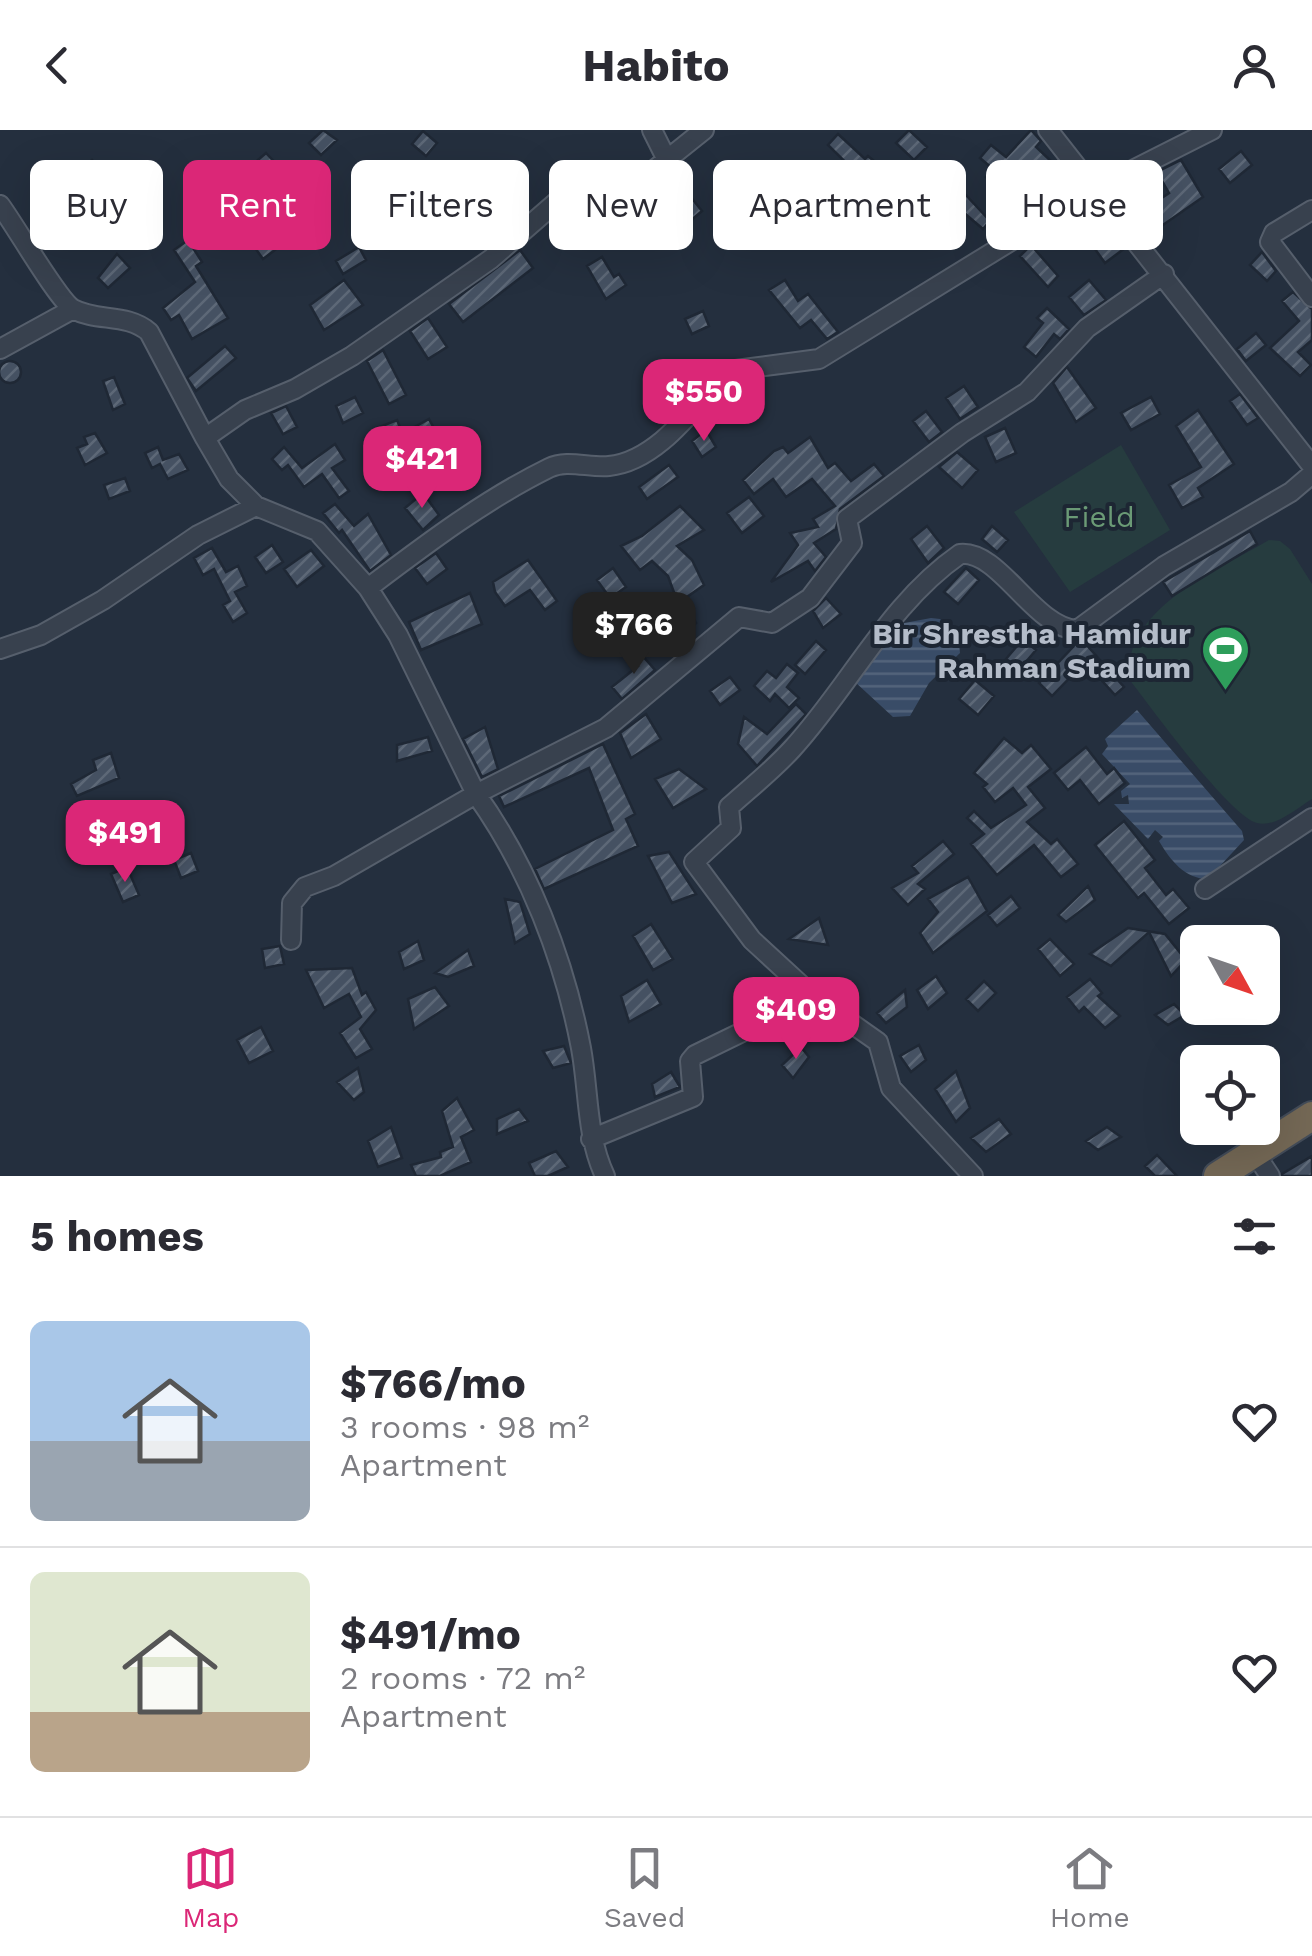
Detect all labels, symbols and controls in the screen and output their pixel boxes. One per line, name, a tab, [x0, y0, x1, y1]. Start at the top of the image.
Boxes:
icon: back	[30, 38, 85, 93]
icon: person	[1227, 38, 1282, 93]
text: Habito	[582, 39, 730, 92]
chip: Buy	[30, 160, 163, 250]
chip: Rent	[183, 160, 331, 250]
chip: Filters	[351, 160, 529, 250]
chip: New	[549, 160, 693, 250]
chip: Apartment	[713, 160, 966, 250]
chip: House	[986, 160, 1163, 250]
pin: $550	[645, 359, 763, 444]
text: $550	[665, 372, 743, 410]
pin: $421	[363, 426, 481, 511]
text: $421	[385, 439, 459, 477]
park label: Field	[1063, 499, 1135, 534]
pin: $766	[575, 592, 693, 677]
text: $766	[595, 605, 673, 643]
place label: Bir Shrestha Hamidur Rahman Stadium	[872, 616, 1191, 685]
sports icon: Bir Shrestha Hamidur Rahman Stadium	[1200, 624, 1252, 692]
pin: $491	[66, 800, 184, 885]
text: $491	[88, 813, 162, 851]
north arrow	[1180, 925, 1280, 1025]
map controls	[1180, 925, 1280, 1145]
pin: $409	[737, 977, 855, 1062]
text: $409	[755, 990, 837, 1028]
button: locate	[1180, 1045, 1280, 1145]
icon: filters	[1227, 1209, 1282, 1264]
text: 5 homes	[30, 1212, 204, 1261]
text: $766/mo	[340, 1359, 526, 1408]
icon: home	[110, 1361, 230, 1481]
icon: heart	[1227, 1394, 1282, 1449]
text: 3 rooms · 98 m²	[340, 1408, 589, 1446]
text: Apartment	[340, 1446, 507, 1484]
text: $491/mo	[340, 1610, 521, 1659]
icon: home	[110, 1612, 230, 1732]
icon: heart	[1227, 1645, 1282, 1700]
text: 2 rooms · 72 m²	[340, 1659, 585, 1697]
text: Apartment	[340, 1697, 507, 1735]
tab: Map	[182, 1841, 239, 1934]
tab: Saved	[604, 1841, 685, 1934]
tab: Home	[1050, 1841, 1130, 1934]

